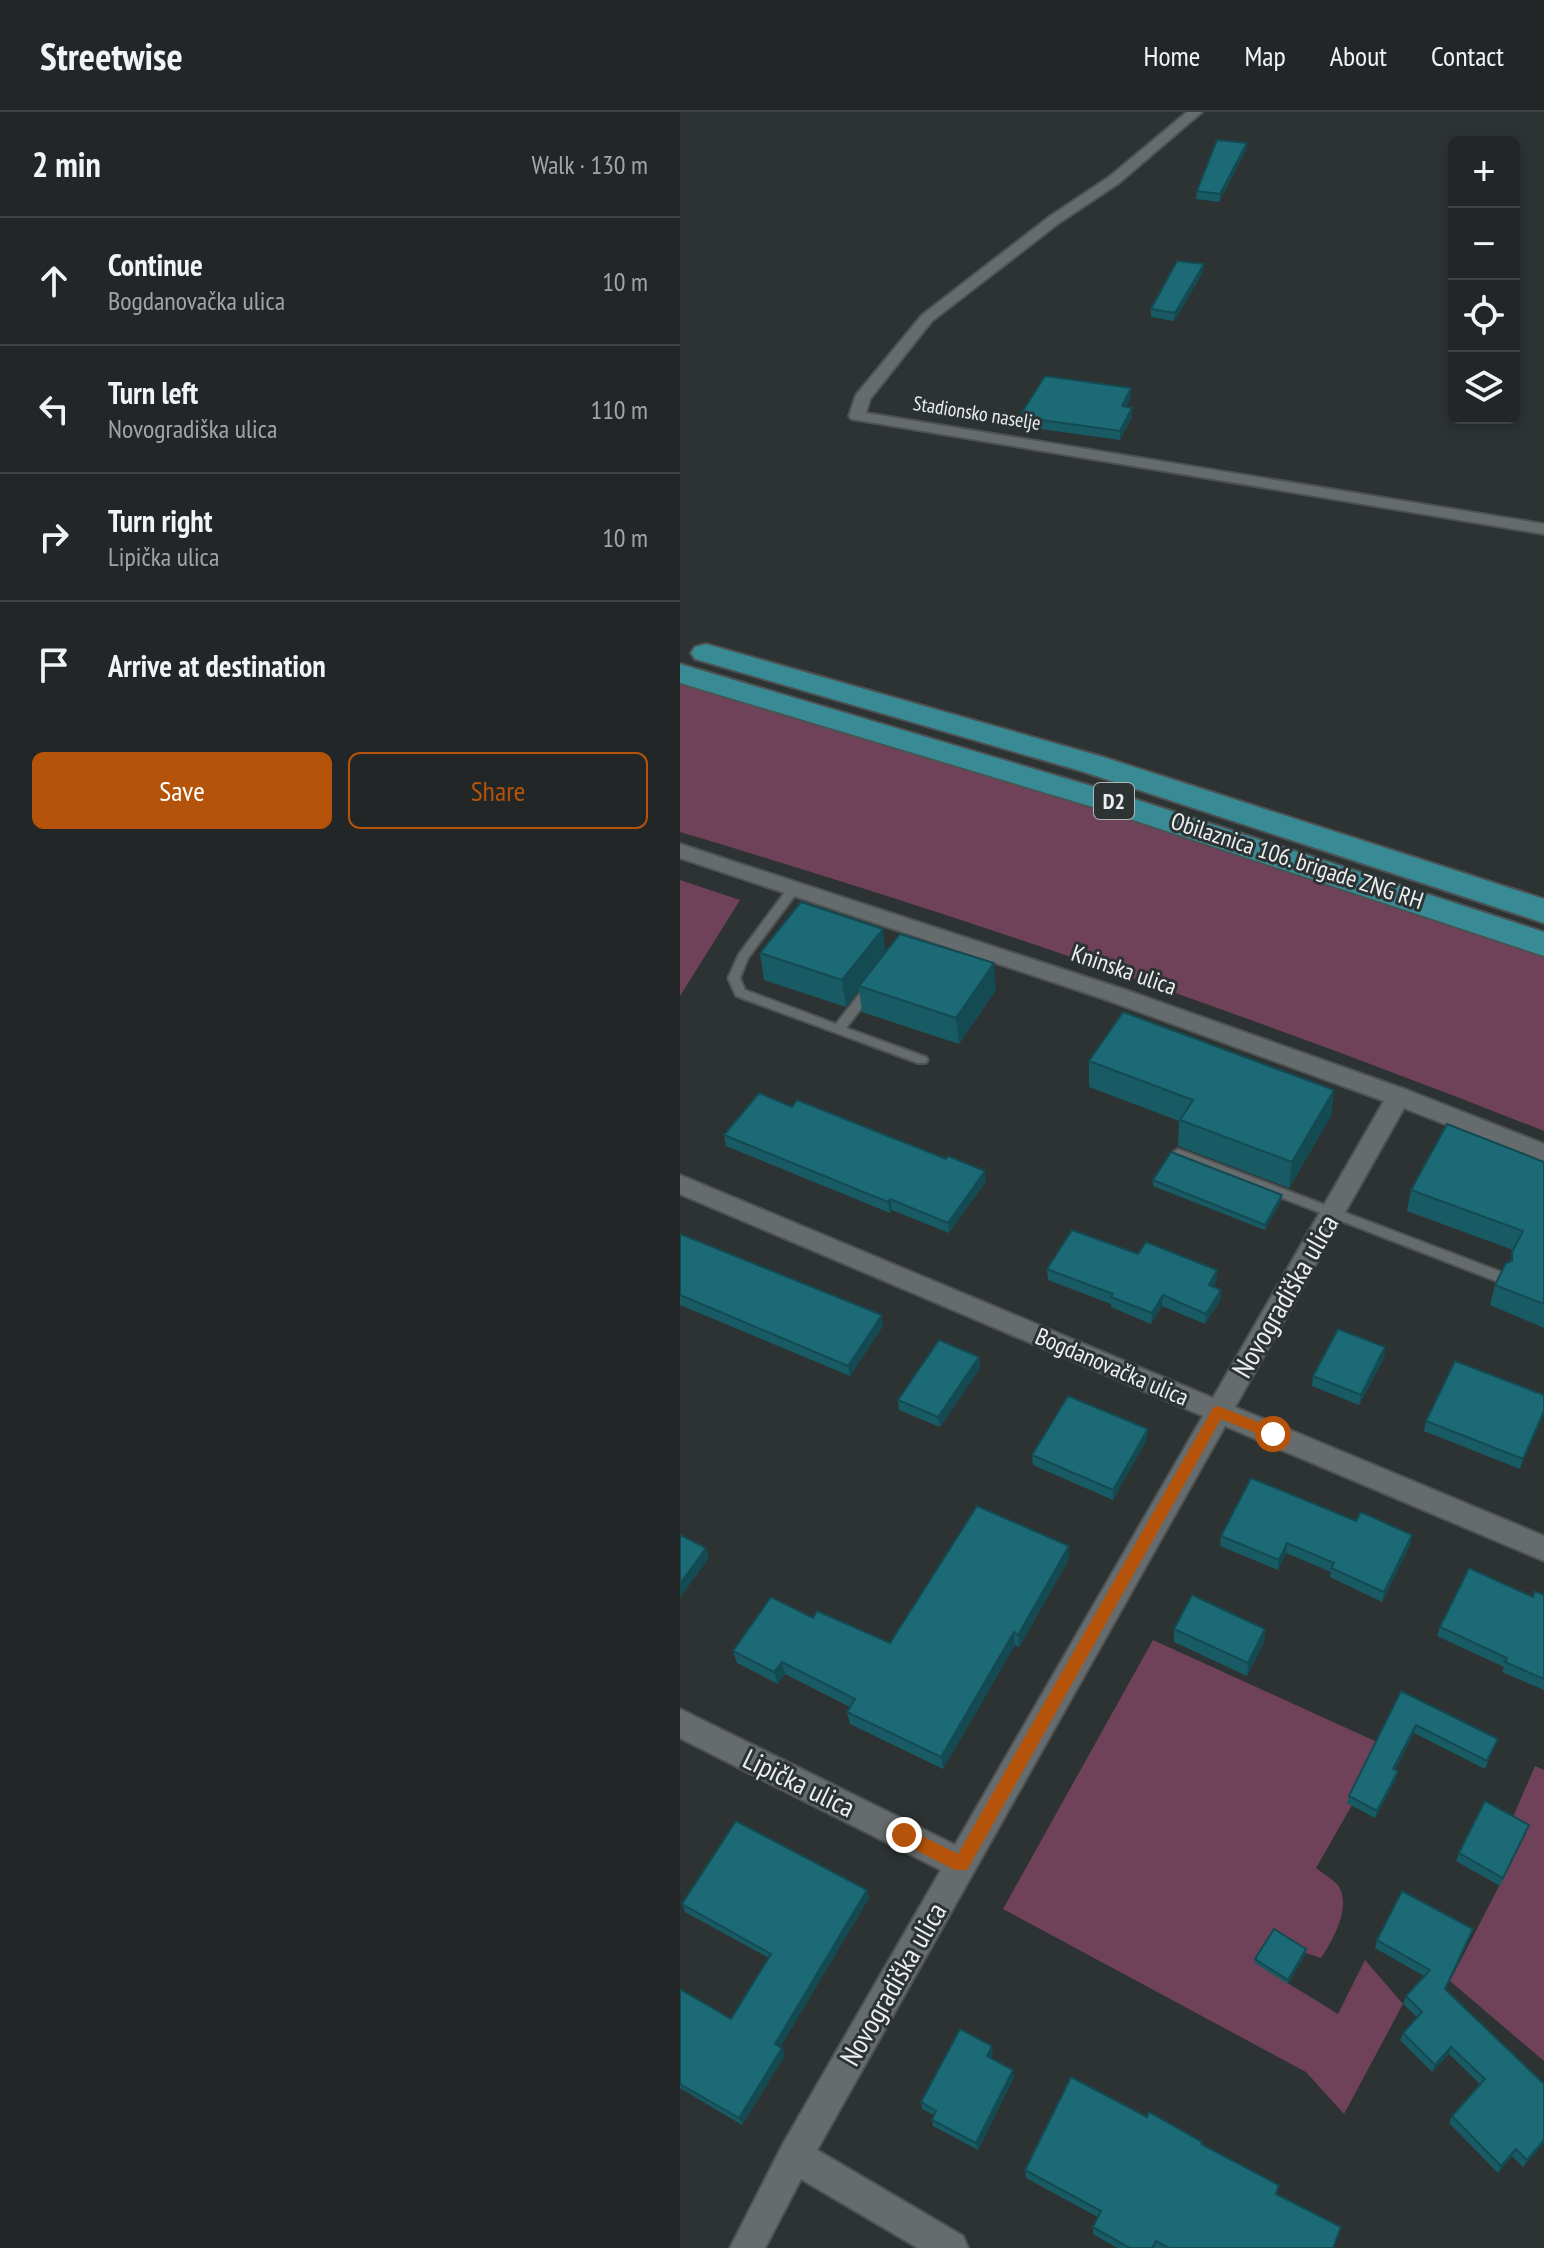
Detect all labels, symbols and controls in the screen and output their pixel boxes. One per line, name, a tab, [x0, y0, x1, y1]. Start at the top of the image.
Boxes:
text: Streetwise	[40, 31, 183, 80]
text: Home	[1144, 37, 1200, 74]
text: Map	[1244, 37, 1286, 74]
text: About	[1330, 37, 1387, 74]
text: Contact	[1431, 37, 1504, 74]
map controls	[1448, 136, 1520, 424]
button: +	[1448, 136, 1520, 208]
text: 2 min	[32, 142, 101, 186]
text: Walk · 130 m	[531, 148, 648, 181]
button: −	[1448, 208, 1520, 280]
text: Continue	[108, 245, 203, 284]
icon: ahead	[32, 259, 76, 303]
text: 10 m	[602, 265, 648, 298]
button: locate	[1448, 280, 1520, 352]
text: Bogdanovačka ulica	[108, 284, 285, 317]
button: layers	[1448, 352, 1520, 424]
text: Turn left	[108, 373, 198, 412]
icon: left	[32, 387, 76, 431]
street label: Stadionsko naselje	[911, 390, 1043, 436]
text: 110 m	[590, 393, 648, 426]
text: Novogradiška ulica	[108, 412, 277, 445]
text: Turn right	[108, 501, 212, 540]
icon: right	[32, 515, 76, 559]
text: 10 m	[602, 521, 648, 554]
text: Lipička ulica	[108, 540, 219, 573]
icon: arrive	[32, 643, 76, 687]
text: Arrive at destination	[108, 646, 326, 685]
button: Save	[32, 752, 332, 829]
button: Share	[348, 752, 648, 829]
road number: D2	[1094, 783, 1134, 819]
street label: Obilaznica 106. brigade ZNG RH	[1167, 805, 1427, 916]
street label: Kninska ulica	[1068, 937, 1181, 1002]
street label: Novogradiška ulica	[1223, 1208, 1346, 1384]
street label: Bogdanovačka ulica	[1031, 1320, 1194, 1413]
route start	[1255, 1416, 1291, 1452]
street label: Lipička ulica	[737, 1740, 861, 1825]
route end	[886, 1817, 922, 1853]
street label: Novogradiška ulica	[831, 1896, 954, 2072]

